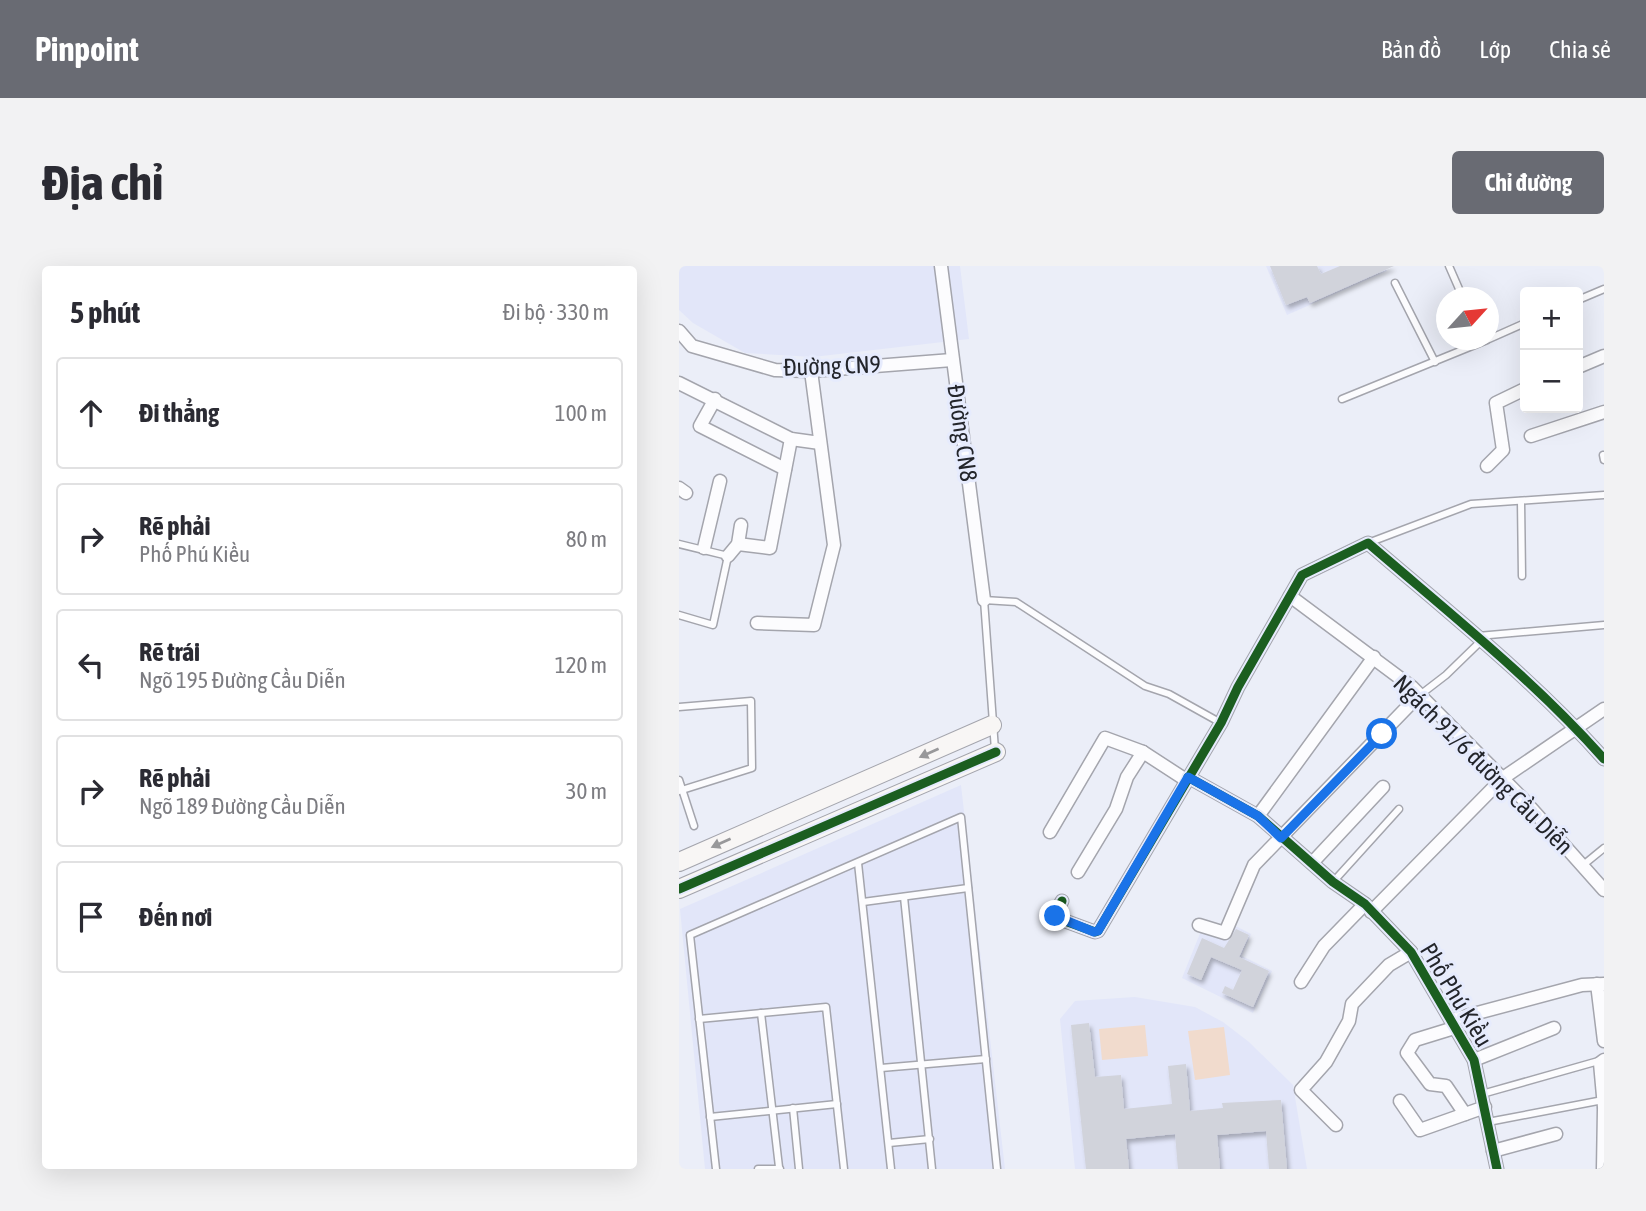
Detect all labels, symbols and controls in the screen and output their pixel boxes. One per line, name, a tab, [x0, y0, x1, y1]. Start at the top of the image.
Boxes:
text: Pinpoint	[35, 30, 139, 68]
text: Bản đồ	[1381, 36, 1441, 63]
text: Lớp	[1479, 36, 1511, 63]
text: Chia sẻ	[1549, 36, 1611, 63]
button: Chỉ đường	[1452, 151, 1604, 214]
text: Địa chỉ	[42, 154, 163, 210]
north arrow	[1436, 287, 1499, 350]
map controls	[1520, 287, 1583, 413]
button: +	[1520, 287, 1583, 350]
text: 5 phút	[70, 295, 140, 329]
text: Đi bộ · 330 m	[503, 299, 609, 325]
street label: Đường CN9	[783, 350, 881, 381]
button: −	[1520, 350, 1583, 413]
street label: Đường CN8	[942, 383, 983, 483]
icon: ahead	[72, 394, 110, 432]
text: Đi thẳng	[139, 398, 219, 428]
text: 100 m	[555, 400, 607, 426]
text: Rẽ phải	[139, 511, 210, 541]
icon: right	[72, 520, 110, 558]
text: 80 m	[566, 526, 607, 552]
text: Phố Phú Kiều	[139, 541, 250, 567]
text: Rẽ trái	[139, 637, 200, 667]
icon: left	[72, 646, 110, 684]
text: 120 m	[555, 652, 607, 678]
text: Ngõ 195 Đường Cầu Diễn	[139, 667, 346, 693]
street label: Ngách 91/6 đường Cầu Diễn	[1388, 669, 1579, 860]
route start	[1366, 718, 1397, 749]
one-way arrow	[919, 747, 940, 758]
text: Rẽ phải	[139, 763, 210, 793]
icon: right	[72, 772, 110, 810]
text: 30 m	[566, 778, 607, 804]
text: Ngõ 189 Đường Cầu Diễn	[139, 793, 346, 819]
one-way arrow	[711, 837, 731, 849]
icon: arrive	[72, 898, 110, 936]
route end	[1039, 900, 1070, 931]
text: Đến nơi	[139, 902, 212, 932]
street label: Phố Phú Kiều	[1415, 938, 1498, 1051]

